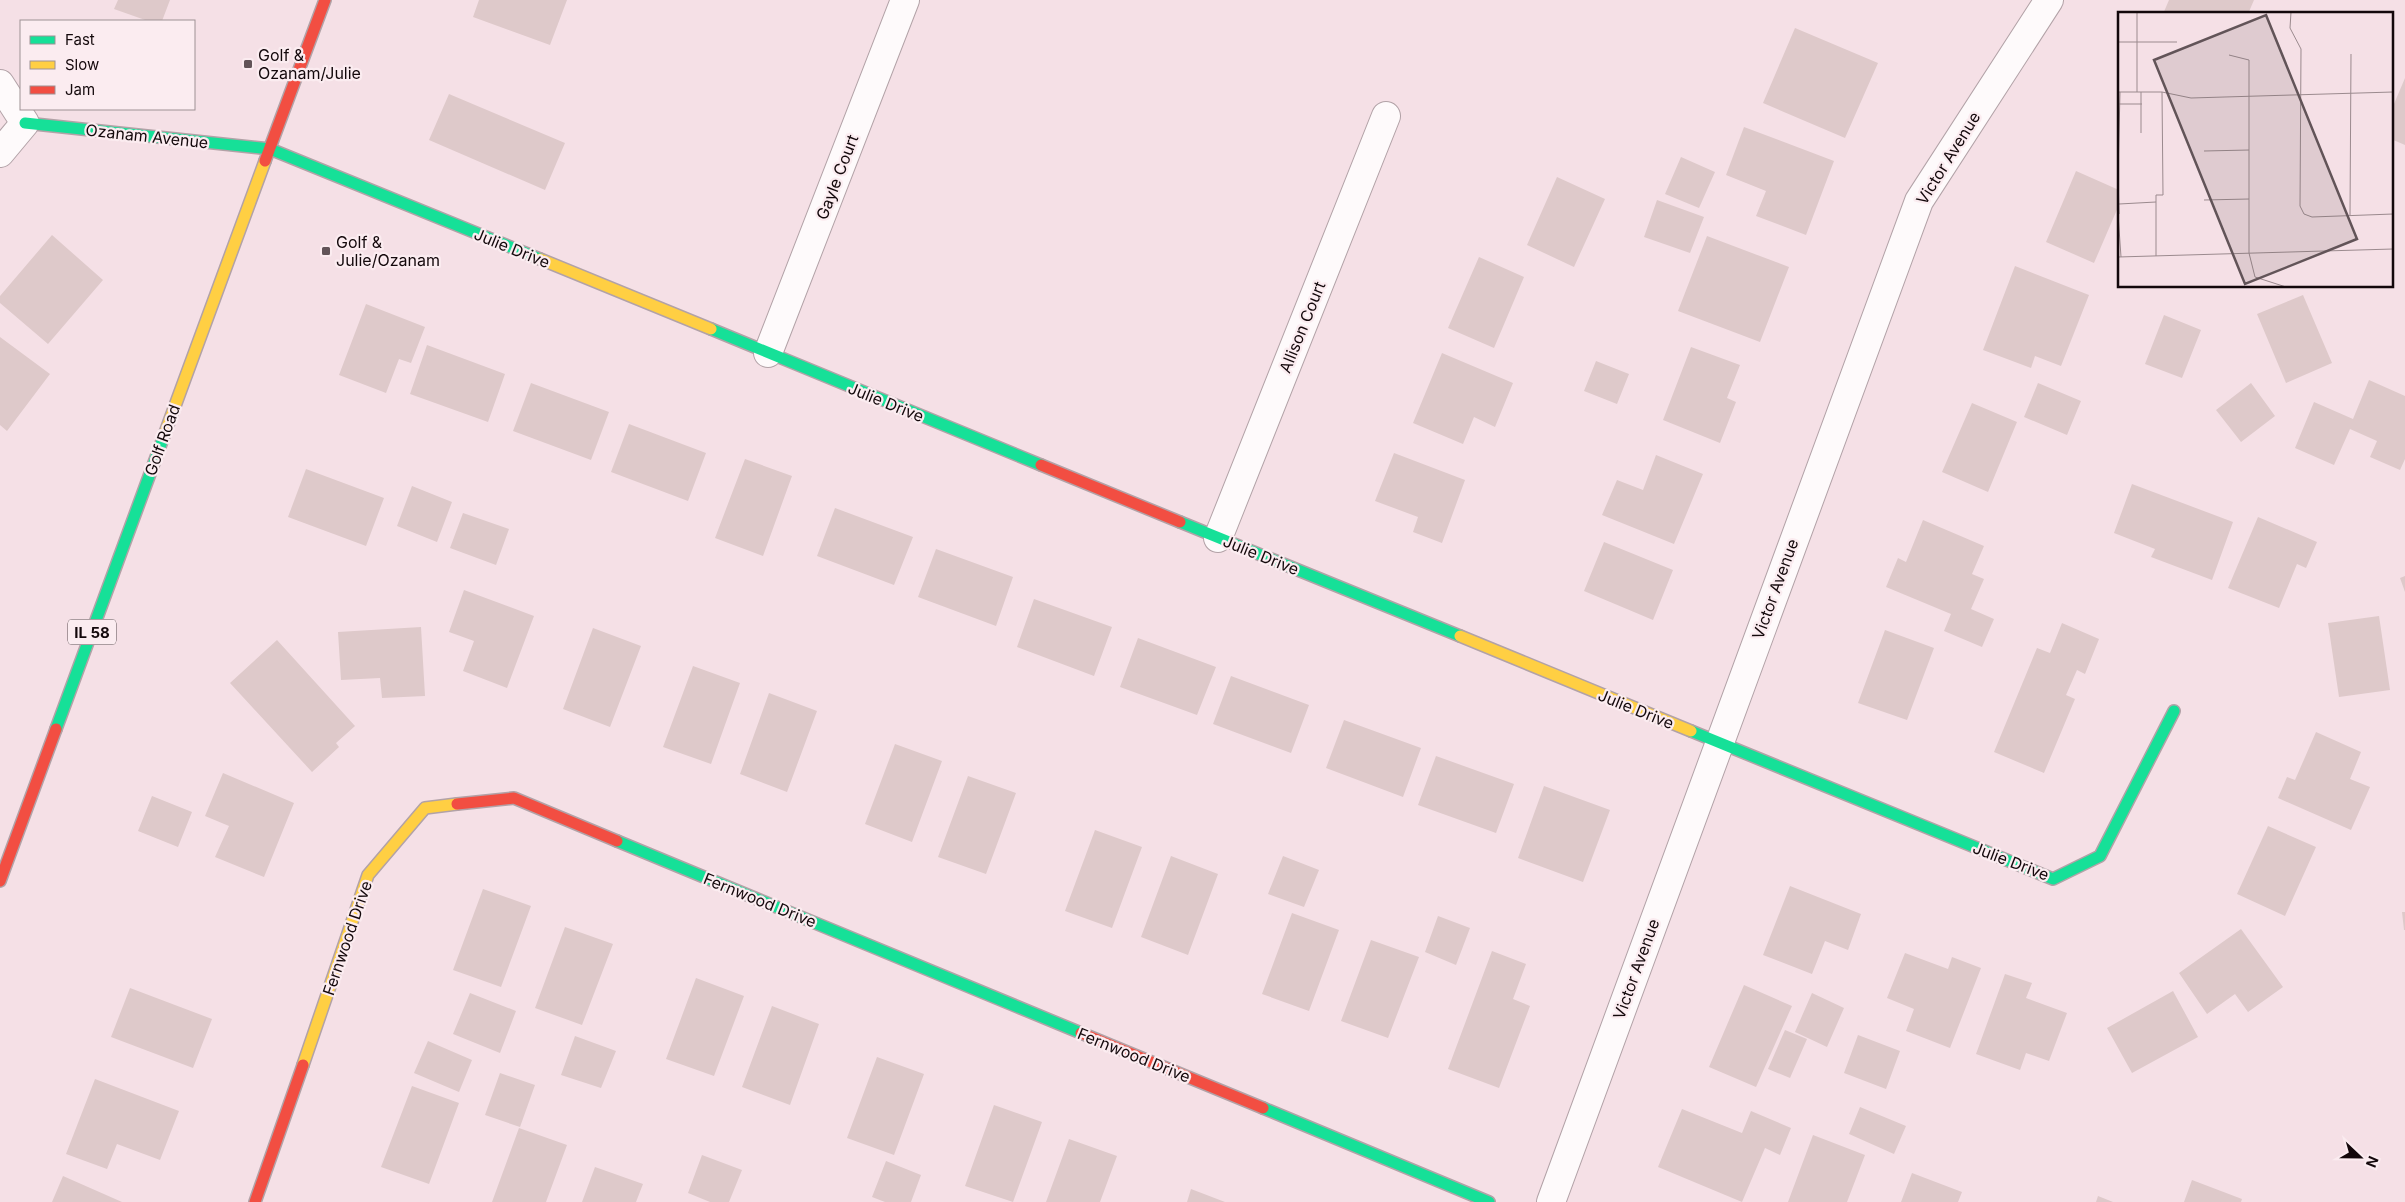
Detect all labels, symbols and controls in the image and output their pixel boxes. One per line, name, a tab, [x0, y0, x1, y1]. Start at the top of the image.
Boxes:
inset map	[2118, 12, 2392, 288]
legend	[20, 20, 195, 110]
text: Fast	[65, 30, 95, 49]
place label: Golf & Ozanam/Julie	[258, 45, 361, 83]
text: Slow	[65, 55, 99, 74]
marker: Golf & Ozanam/Julie	[242, 58, 254, 70]
text: Jam	[65, 80, 95, 99]
street label: Victor Avenue	[1912, 108, 1984, 208]
street label: Ozanam Avenue	[85, 120, 209, 152]
street label: Gayle Court	[812, 132, 862, 222]
street label: Julie Drive	[471, 224, 553, 272]
place label: Golf & Julie/Ozanam	[336, 232, 440, 270]
marker: Golf & Julie/Ozanam	[320, 245, 332, 257]
street label: Allison Court	[1275, 278, 1329, 376]
street label: Julie Drive	[845, 378, 927, 426]
street label: Golf Road	[140, 402, 184, 478]
street label: Julie Drive	[1220, 531, 1302, 579]
street label: Victor Avenue	[1748, 536, 1802, 642]
road number: IL 58	[68, 620, 116, 644]
street label: Julie Drive	[1595, 685, 1677, 733]
street label: Julie Drive	[1970, 837, 2052, 885]
street label: Fernwood Drive	[701, 868, 819, 932]
street label: Fernwood Drive	[318, 878, 376, 998]
street label: Victor Avenue	[1609, 916, 1663, 1022]
street label: Fernwood Drive	[1075, 1023, 1193, 1087]
north arrow	[2335, 1132, 2385, 1182]
text: N	[2363, 1154, 2382, 1170]

